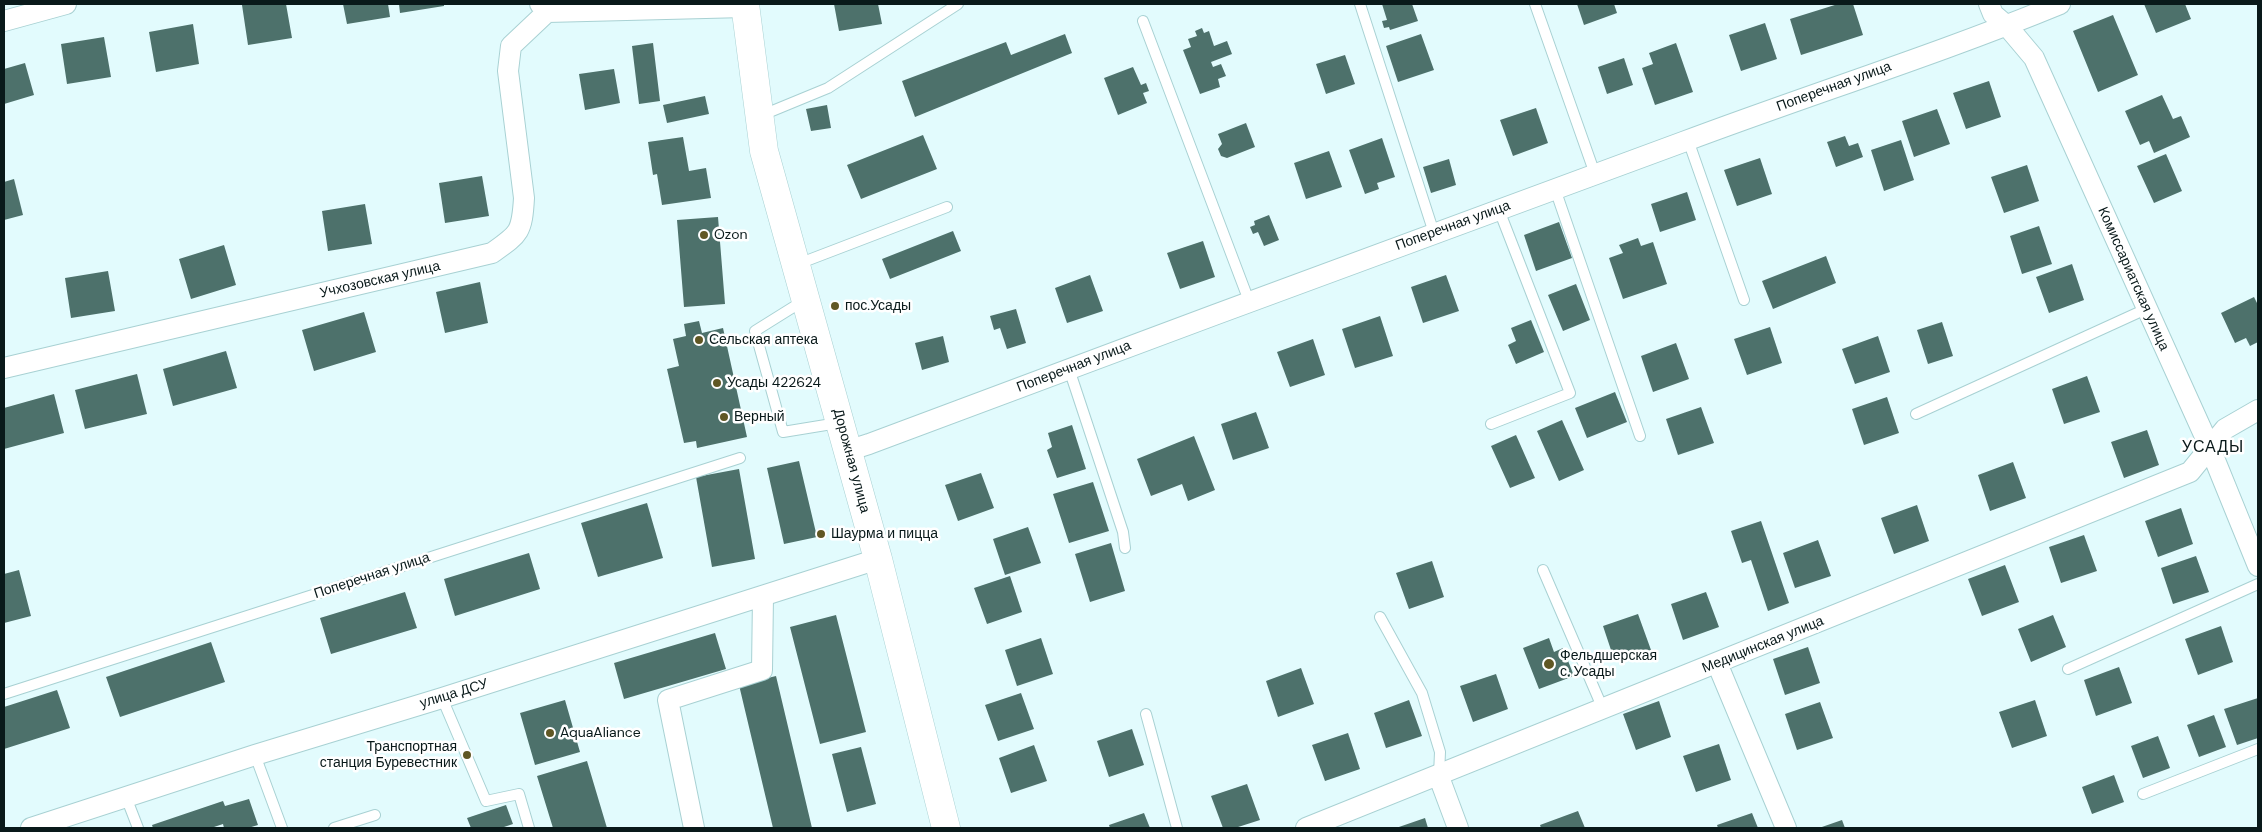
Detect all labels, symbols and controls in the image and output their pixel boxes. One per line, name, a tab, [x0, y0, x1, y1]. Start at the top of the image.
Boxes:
street label: Поперечная улица	[1774, 58, 1894, 116]
street label: Поперечная улица	[1393, 197, 1513, 255]
street label: Комиссариатская улица	[2094, 205, 2172, 353]
place label: Ozon	[714, 227, 748, 243]
marker: Ozon	[698, 229, 710, 241]
street label: Учхозовская улица	[318, 258, 442, 302]
place label: пос.Усады	[845, 298, 911, 314]
marker: пос.Усады	[829, 300, 841, 312]
place label: Сельская аптека	[709, 332, 818, 348]
marker: Сельская аптека	[693, 334, 705, 346]
street label: Поперечная улица	[1015, 337, 1133, 397]
place label: Усады 422624	[727, 375, 821, 391]
marker: Усады 422624	[711, 377, 723, 389]
street label: Дорожная улица	[829, 407, 873, 515]
place label: Верный	[734, 409, 785, 425]
marker: Верный	[718, 411, 730, 423]
district label: УСАДЫ	[2181, 438, 2245, 458]
place label: Шаурма и пицца	[831, 526, 938, 542]
marker: Шаурма и пицца	[815, 528, 827, 540]
street label: Поперечная улица	[312, 549, 432, 603]
street label: Медицинская улица	[1700, 613, 1826, 677]
place label: Фельдшерская с. Усады	[1560, 648, 1657, 680]
marker: Фельдшерская с. Усады	[1542, 657, 1556, 671]
street label: улица ДСУ	[418, 676, 490, 712]
place label: AquaAliance	[560, 725, 641, 741]
marker: AquaAliance	[544, 727, 556, 739]
place label: Транспортная станция Буревестник	[320, 739, 457, 772]
marker: Транспортная станция Буревестник	[461, 749, 473, 761]

